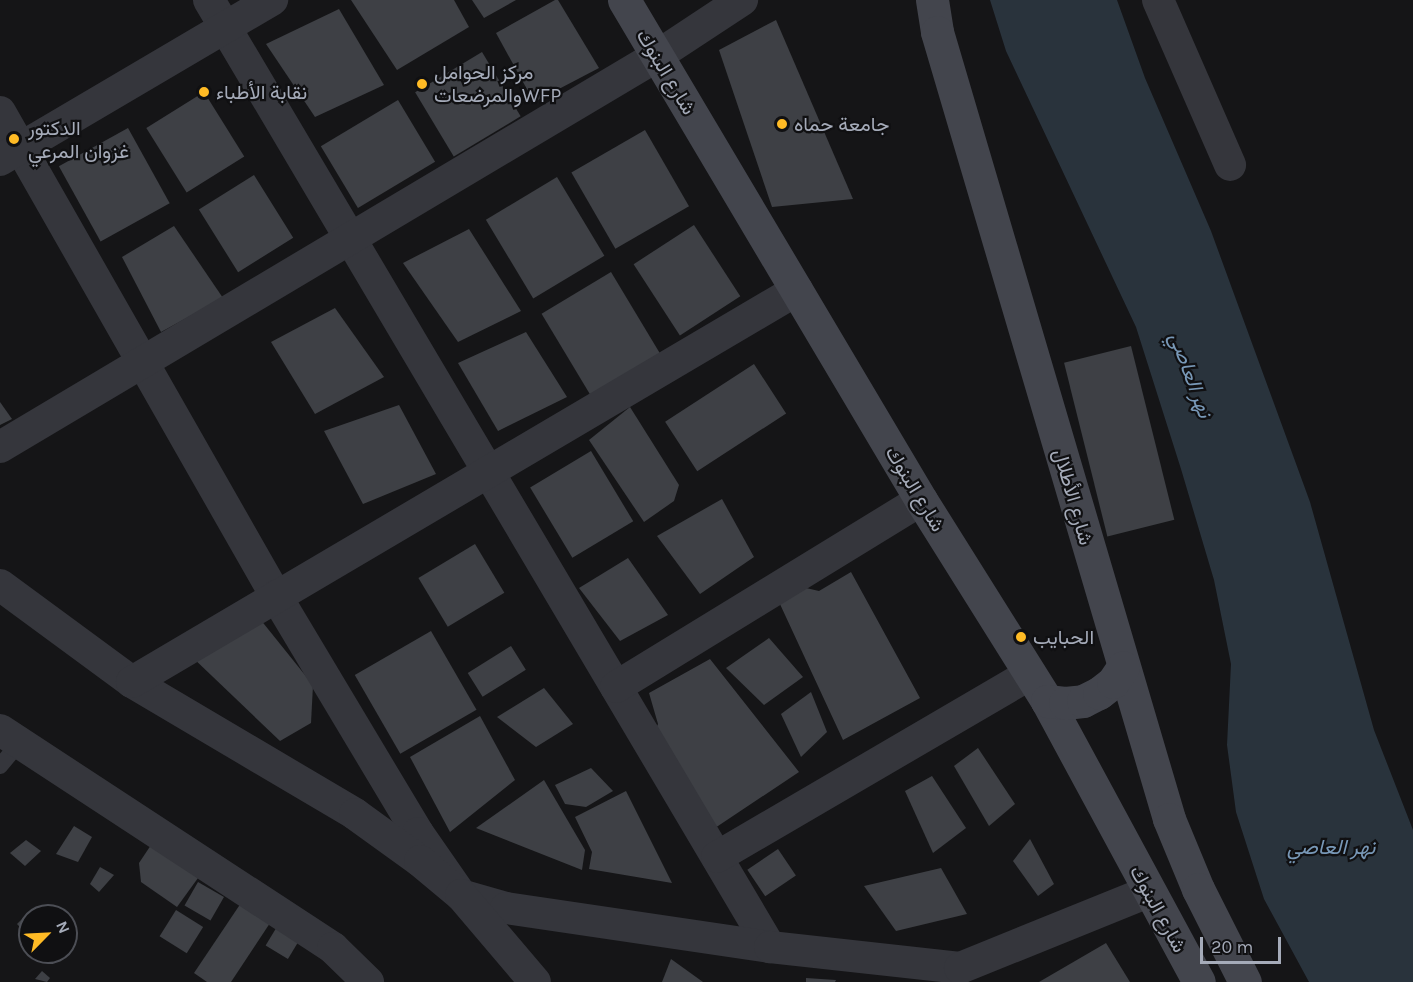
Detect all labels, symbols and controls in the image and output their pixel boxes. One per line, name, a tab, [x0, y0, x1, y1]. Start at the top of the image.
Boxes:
street label: شارع البنوك	[631, 25, 701, 119]
place label: مركز الحوامل والمرضعاتWFP	[434, 60, 561, 107]
marker: مركز الحوامل والمرضعاتWFP	[415, 77, 429, 91]
place label: نقابة الأطباء	[216, 80, 307, 104]
marker: نقابة الأطباء	[197, 85, 211, 99]
place label: جامعة حماه	[794, 112, 889, 136]
place label: الدكتور غزوان المرعي	[28, 116, 129, 163]
marker: جامعة حماه	[775, 117, 789, 131]
marker: الدكتور غزوان المرعي	[5, 130, 23, 148]
water label: نهر العاصي	[1164, 329, 1218, 421]
street label: شارع البنوك	[880, 442, 950, 536]
street label: شارع الأطلال	[1048, 446, 1098, 548]
place label: الحبايب	[1033, 625, 1094, 649]
marker: الحبايب	[1014, 630, 1028, 644]
water label: نهر العاصي	[1287, 834, 1375, 860]
street label: شارع البنوك	[1124, 861, 1192, 957]
north arrow	[18, 904, 78, 964]
text: N	[52, 918, 74, 936]
scale bar	[1203, 925, 1284, 963]
text: 20 m	[1211, 936, 1253, 958]

